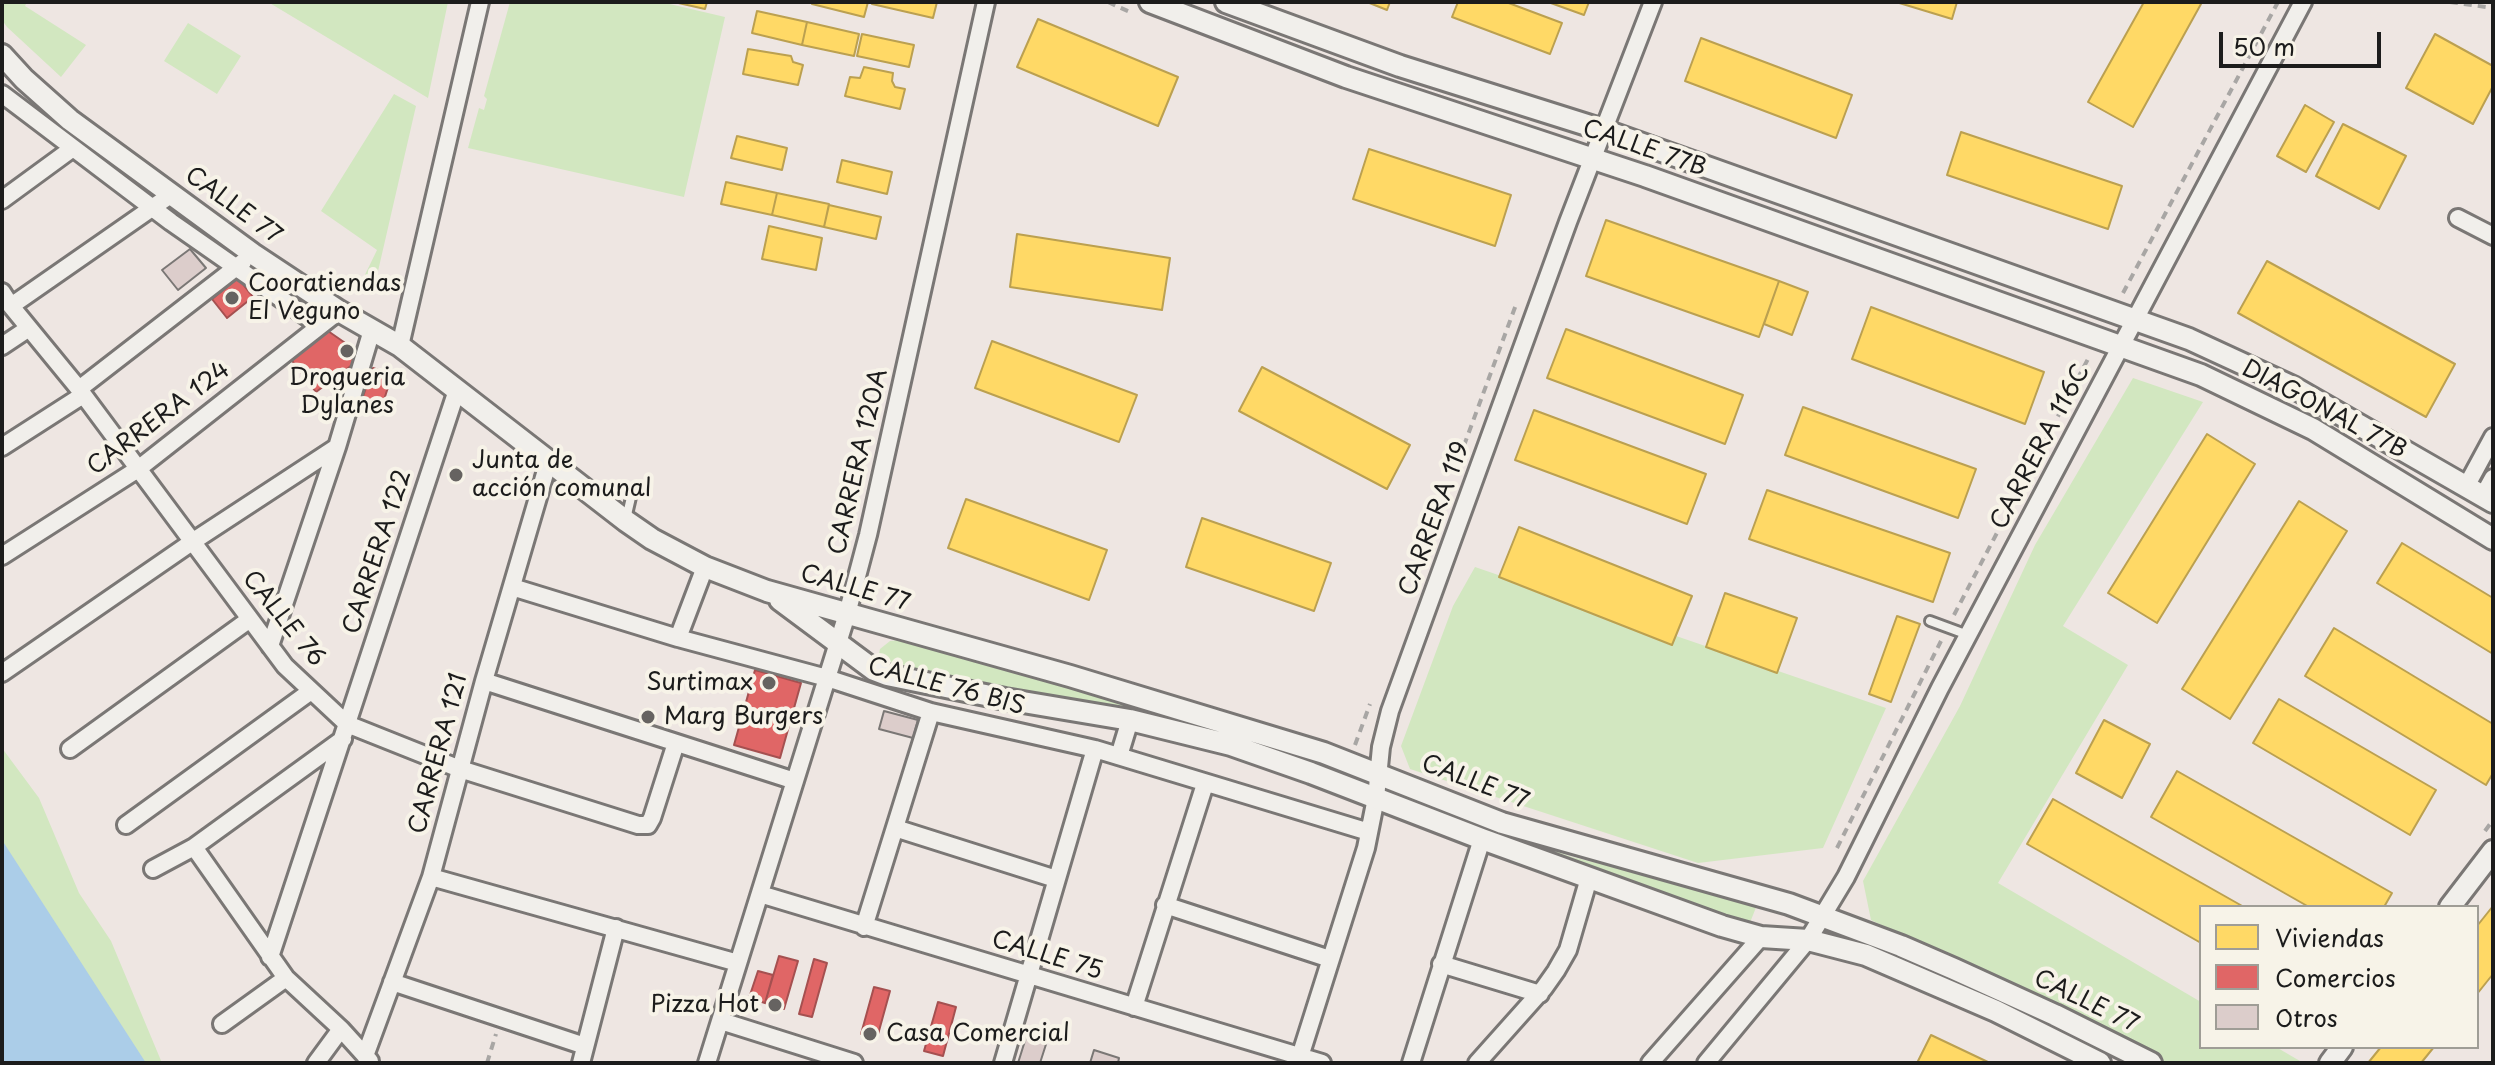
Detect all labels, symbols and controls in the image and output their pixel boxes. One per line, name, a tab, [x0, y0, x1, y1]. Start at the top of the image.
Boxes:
scale bar	[2223, 16, 2385, 66]
text: 50 m	[2233, 28, 2295, 64]
street label: CALLE 77B	[1578, 114, 1710, 184]
street label: CALLE 77	[179, 161, 287, 251]
place label: Cooratiendas El Veguno	[248, 270, 401, 326]
marker: Cooratiendas El Veguno	[223, 289, 241, 307]
marker: Drogueria Dylanes	[338, 342, 356, 360]
street label: DIAGONAL 77B	[2237, 355, 2411, 465]
street label: CARRERA 124	[82, 356, 236, 482]
street label: CARRERA 116C	[1985, 359, 2097, 535]
place label: Drogueria Dylanes	[289, 364, 405, 420]
street label: CARRERA 120A	[824, 366, 894, 558]
street label: CARRERA 119	[1394, 438, 1476, 600]
place label: Junta de acción comunal	[472, 447, 651, 503]
street label: CARRERA 122	[338, 466, 418, 638]
marker: Junta de acción comunal	[447, 466, 465, 484]
street label: CALLE 77	[797, 560, 913, 618]
street label: CALLE 76	[236, 565, 330, 673]
street label: CALLE 76 BIS	[864, 652, 1028, 722]
place label: Surtimax	[646, 669, 753, 697]
street label: CARRERA 121	[404, 671, 474, 837]
marker: Surtimax	[760, 674, 778, 692]
place label: Marg Burgers	[664, 703, 823, 731]
marker: Marg Burgers	[639, 708, 657, 726]
street label: CALLE 77	[1417, 749, 1533, 817]
legend	[2199, 905, 2479, 1049]
text: Viviendas	[2275, 919, 2384, 955]
street label: CALLE 75	[988, 925, 1106, 987]
text: Comercios	[2275, 959, 2396, 995]
street label: CALLE 77	[2029, 964, 2143, 1040]
place label: Pizza Hot	[651, 991, 759, 1019]
marker: Pizza Hot	[766, 996, 784, 1014]
text: Otros	[2275, 999, 2338, 1035]
place label: Casa Comercial	[886, 1020, 1070, 1048]
marker: Casa Comercial	[861, 1025, 879, 1043]

